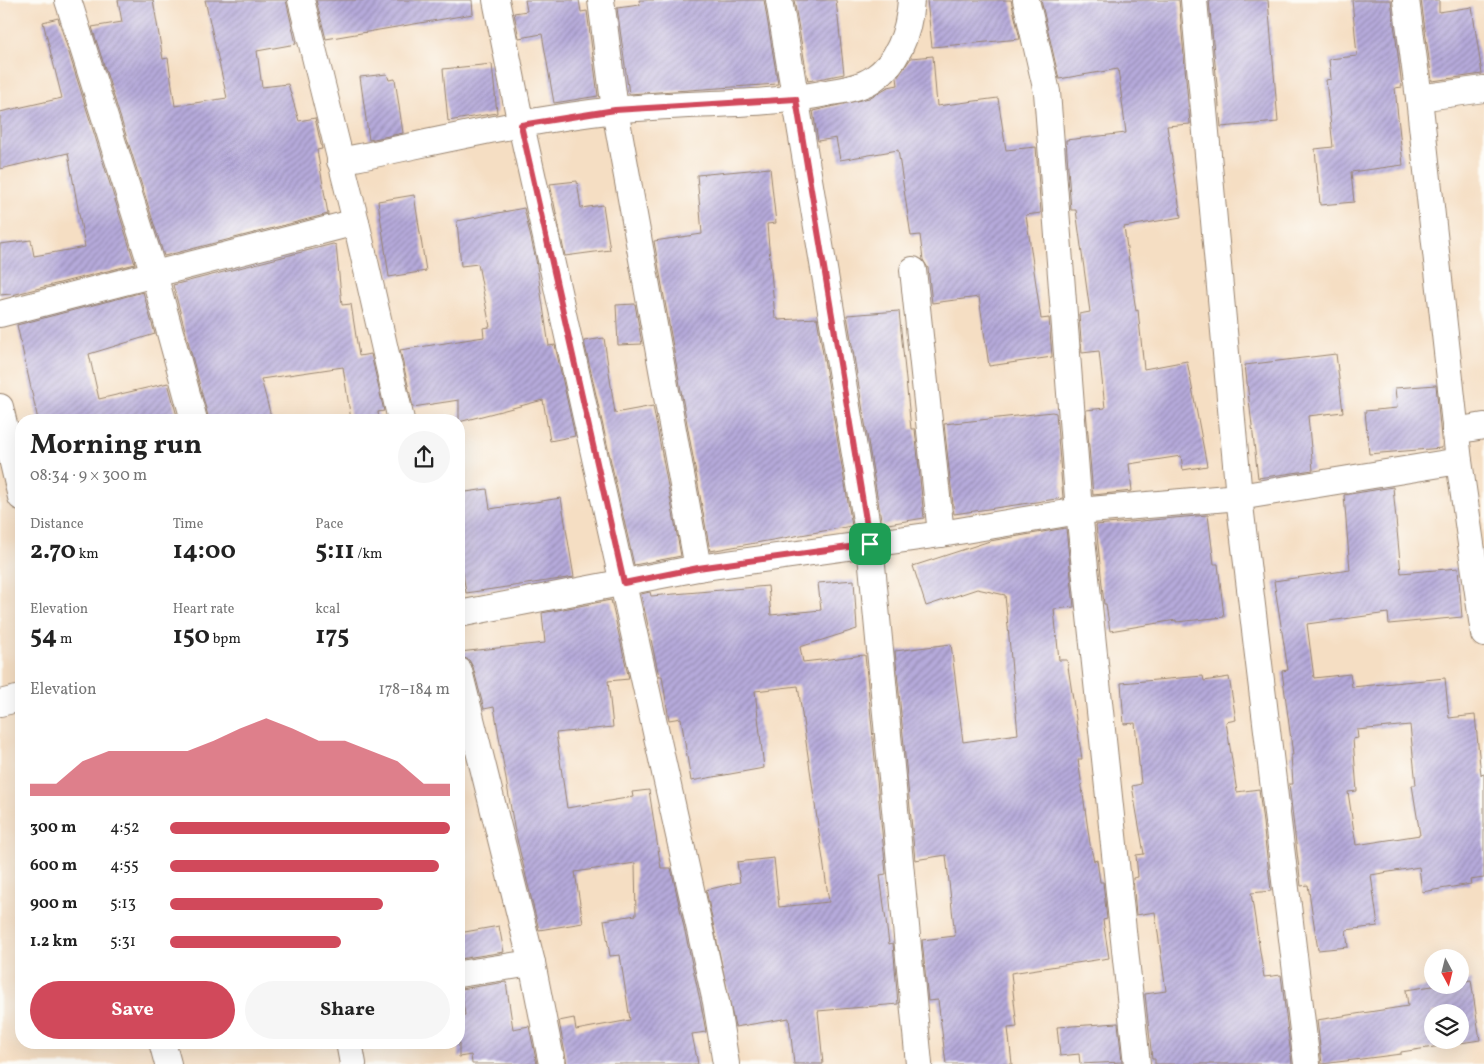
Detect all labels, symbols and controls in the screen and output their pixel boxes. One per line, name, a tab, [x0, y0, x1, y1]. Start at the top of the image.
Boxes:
text: Morning run	[30, 426, 202, 465]
button: share	[398, 431, 450, 483]
text: 08:34 · 9 × 300 m	[30, 465, 147, 487]
text: Distance	[30, 515, 84, 534]
text: Time	[173, 515, 203, 534]
text: Pace	[315, 515, 343, 534]
pin	[849, 523, 891, 565]
icon: arrive	[856, 530, 884, 558]
text: 2.70	[30, 534, 76, 569]
text: 14:00	[173, 534, 236, 569]
text: 5:11	[315, 534, 355, 569]
text: km	[76, 545, 99, 564]
text: /km	[355, 545, 383, 564]
text: Elevation	[30, 600, 88, 619]
text: Heart rate	[173, 600, 234, 619]
text: kcal	[315, 600, 340, 619]
text: 54	[30, 619, 57, 654]
text: 150	[173, 619, 210, 654]
text: 175	[315, 619, 349, 654]
text: m	[57, 630, 72, 649]
text: bpm	[210, 630, 241, 649]
text: Elevation	[30, 679, 97, 701]
text: 178–184 m	[379, 679, 450, 701]
text: 300 m	[30, 817, 76, 839]
text: 4:52	[110, 817, 140, 839]
text: 600 m	[30, 855, 77, 877]
text: 4:55	[110, 855, 139, 877]
text: 900 m	[30, 893, 78, 915]
text: 5:13	[110, 893, 136, 915]
text: 1.2 km	[30, 931, 78, 953]
text: 5:31	[110, 931, 136, 953]
north arrow	[1424, 949, 1469, 994]
map controls	[1424, 949, 1469, 1049]
button: Save	[30, 981, 235, 1039]
button: Share	[245, 981, 450, 1039]
button: layers	[1424, 1004, 1469, 1049]

